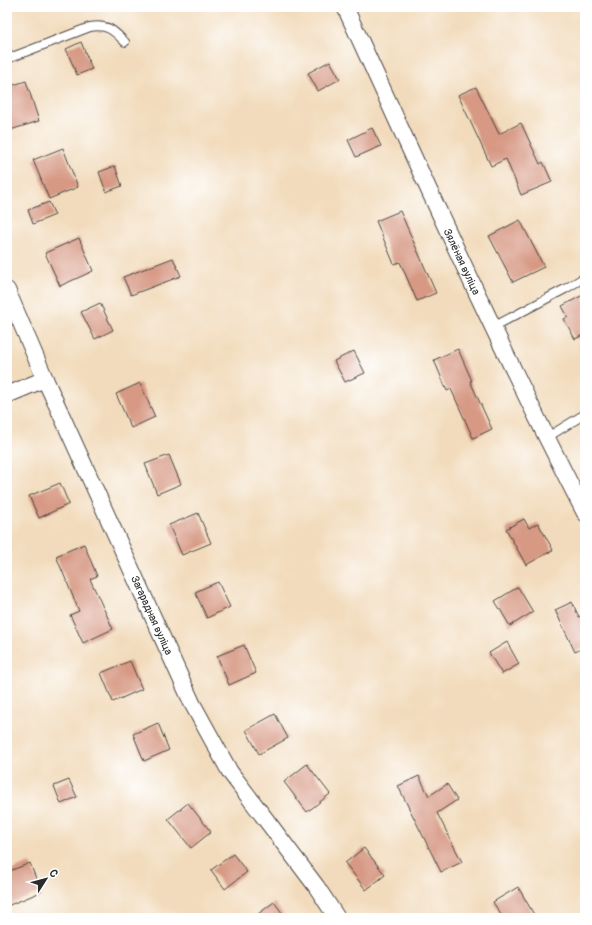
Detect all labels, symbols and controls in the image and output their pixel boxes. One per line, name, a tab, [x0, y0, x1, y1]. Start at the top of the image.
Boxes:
street label: Зялёная вуліца	[440, 226, 483, 297]
street label: Загарадная вуліца	[128, 574, 175, 657]
north arrow	[26, 859, 66, 899]
text: С	[46, 867, 61, 880]

